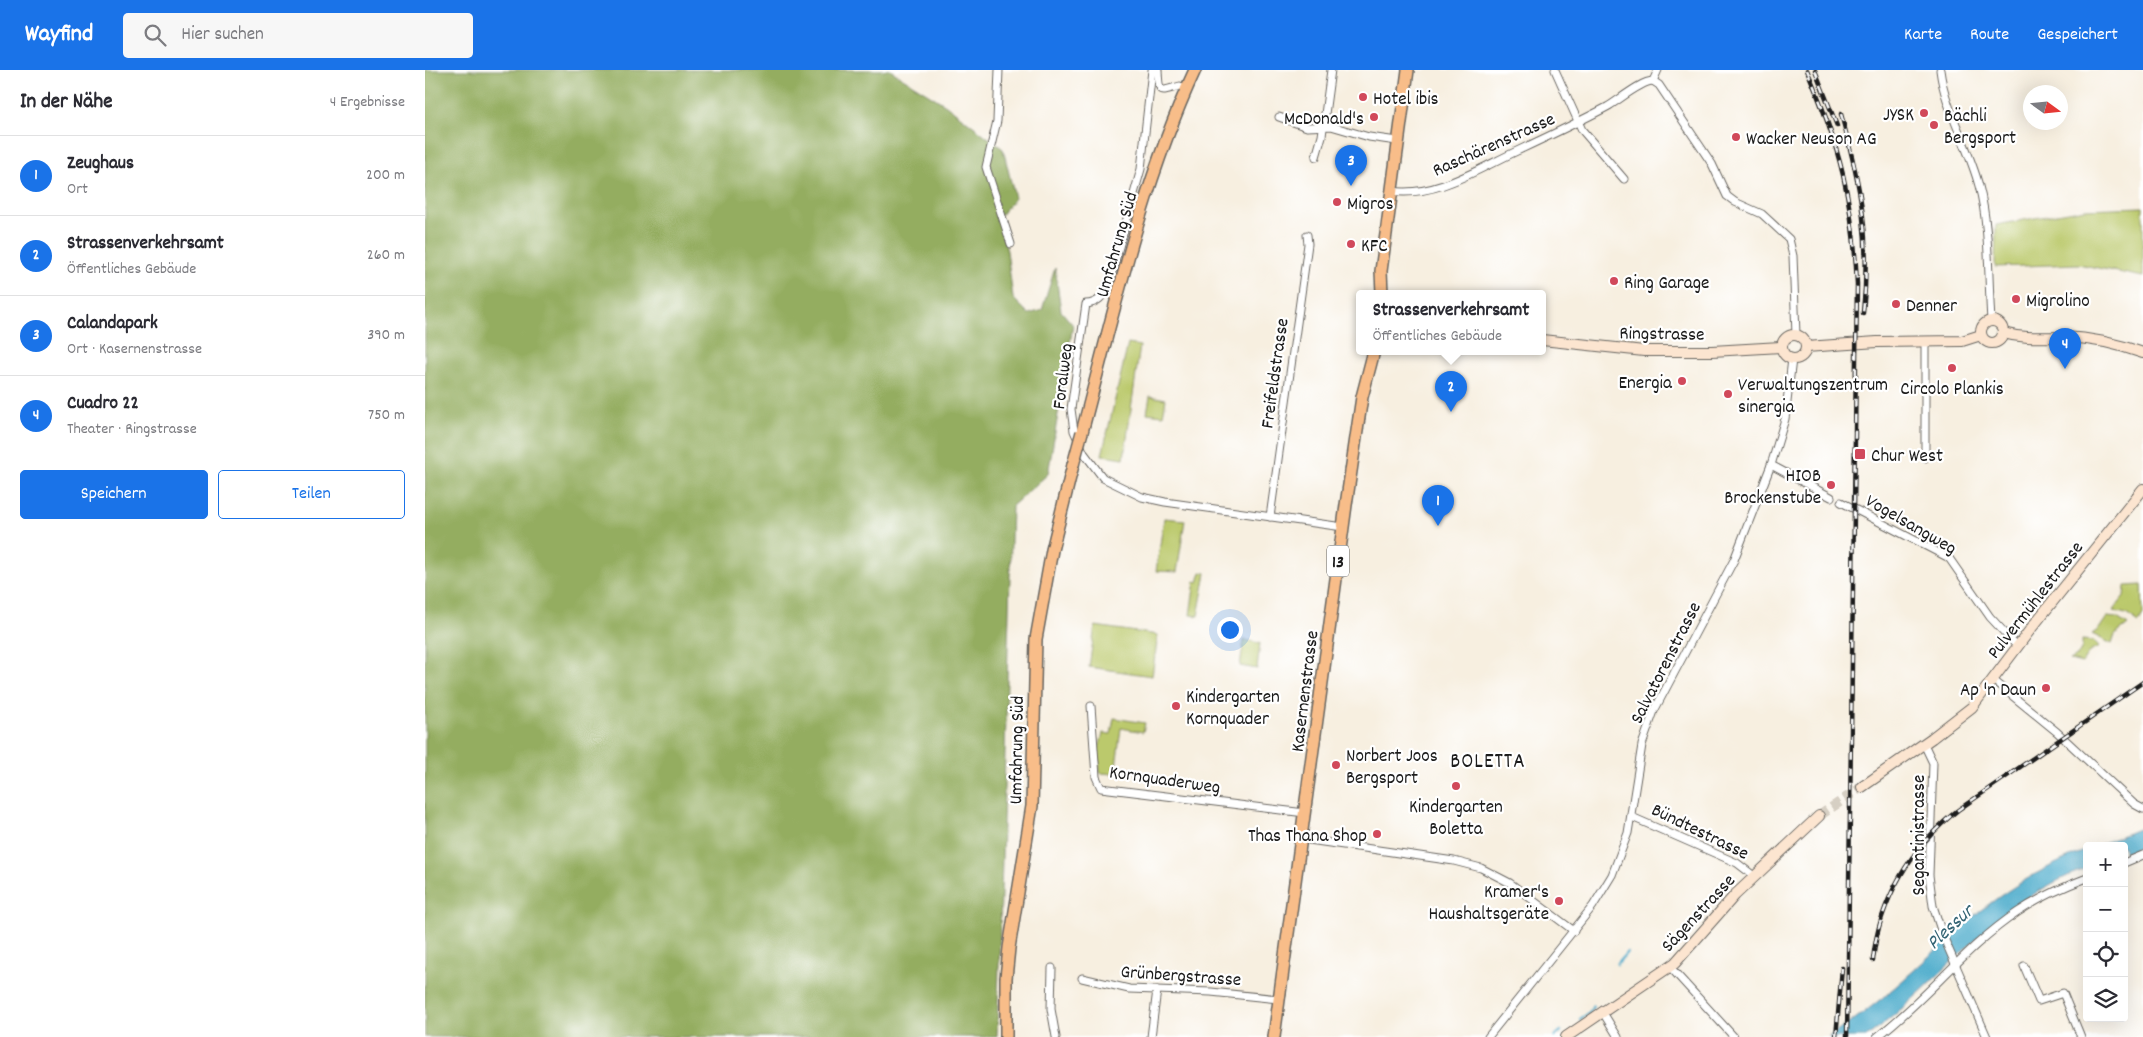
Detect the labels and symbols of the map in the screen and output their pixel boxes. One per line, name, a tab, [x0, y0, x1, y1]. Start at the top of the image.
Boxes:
north arrow	[2023, 85, 2068, 130]
place label: Hotel ibis	[1373, 87, 1439, 114]
marker: Hotel ibis	[1357, 91, 1369, 103]
place label: JYSK	[1883, 103, 1914, 130]
place label: Bächli Bergsport	[1944, 104, 2016, 153]
place label: McDonald's	[1284, 107, 1364, 134]
street label: Raschärenstrasse	[1429, 107, 1560, 185]
marker: JYSK	[1918, 107, 1930, 119]
marker: McDonald's	[1368, 111, 1380, 123]
marker: Bächli Bergsport	[1928, 119, 1940, 131]
place label: Wacker Neuson AG	[1746, 127, 1877, 154]
marker: Wacker Neuson AG	[1730, 131, 1742, 143]
pin: 3	[1335, 145, 1367, 186]
street label: Umfahrung Süd	[1090, 189, 1146, 301]
place label: Migros	[1347, 192, 1393, 219]
marker: Migros	[1331, 196, 1343, 208]
place label: KFC	[1361, 234, 1388, 261]
marker: KFC	[1345, 238, 1357, 250]
place label: Ring Garage	[1624, 271, 1709, 298]
marker: Ring Garage	[1608, 275, 1620, 287]
place label: Migrolino	[2026, 289, 2090, 316]
marker: Migrolino	[2010, 293, 2022, 305]
place label: Denner	[1906, 294, 1957, 321]
marker: Denner	[1890, 298, 1902, 310]
street label: Freifeldstrasse	[1255, 317, 1298, 430]
street label: Ringstrasse	[1619, 321, 1705, 350]
pin: 4	[2049, 328, 2081, 369]
street label: Foralweg	[1047, 342, 1082, 411]
marker: Circolo Plankis	[1946, 362, 1958, 374]
pin: 2	[1435, 371, 1467, 412]
place label: Energia	[1618, 371, 1673, 398]
place label: Verwaltungszentrum sinergia	[1738, 373, 1888, 422]
marker: Energia	[1676, 375, 1688, 387]
place label: Circolo Plankis	[1900, 377, 2004, 404]
marker: Verwaltungszentrum sinergia	[1722, 388, 1734, 400]
place label: Chur West	[1871, 444, 1943, 471]
marker: Chur West	[1853, 447, 1867, 461]
place label: HIOB Brockenstube	[1724, 464, 1821, 513]
marker: HIOB Brockenstube	[1825, 479, 1837, 491]
pin: 1	[1422, 485, 1454, 526]
street label: Vogelsangweg	[1859, 489, 1961, 563]
street label: Pulvermühlestrasse	[1982, 537, 2091, 666]
road number: 13	[1327, 546, 1349, 576]
street label: Salvatorenstrasse	[1625, 598, 1709, 729]
your location	[1217, 617, 1243, 643]
street label: Kasernenstrasse	[1286, 629, 1327, 754]
place label: Ap 'n Daun	[1960, 678, 2036, 705]
marker: Ap 'n Daun	[2040, 682, 2052, 694]
place label: Kindergarten Kornquader	[1186, 685, 1280, 734]
street label: Umfahrung Süd	[1004, 695, 1033, 805]
marker: Kindergarten Kornquader	[1170, 700, 1182, 712]
place label: Norbert Joos Bergsport	[1346, 744, 1438, 793]
district label: BOLETTA	[1450, 748, 1526, 778]
marker: Norbert Joos Bergsport	[1330, 759, 1342, 771]
street label: Kornquaderweg	[1107, 760, 1222, 803]
street label: Segantinistrasse	[1907, 775, 1934, 895]
marker: Kindergarten Boletta	[1450, 780, 1462, 792]
place label: Kindergarten Boletta	[1409, 795, 1503, 844]
street label: Bündtestrasse	[1646, 798, 1753, 868]
place label: Thas Thana Shop	[1248, 824, 1367, 851]
marker: Thas Thana Shop	[1371, 828, 1383, 840]
street label: Sägenstrasse	[1656, 869, 1743, 960]
place label: Kramer's Haushaltsgeräte	[1428, 880, 1549, 929]
marker: Kramer's Haushaltsgeräte	[1553, 895, 1565, 907]
water label: Plessur	[1921, 897, 1983, 957]
street label: Grünbergstrasse	[1120, 960, 1242, 995]

